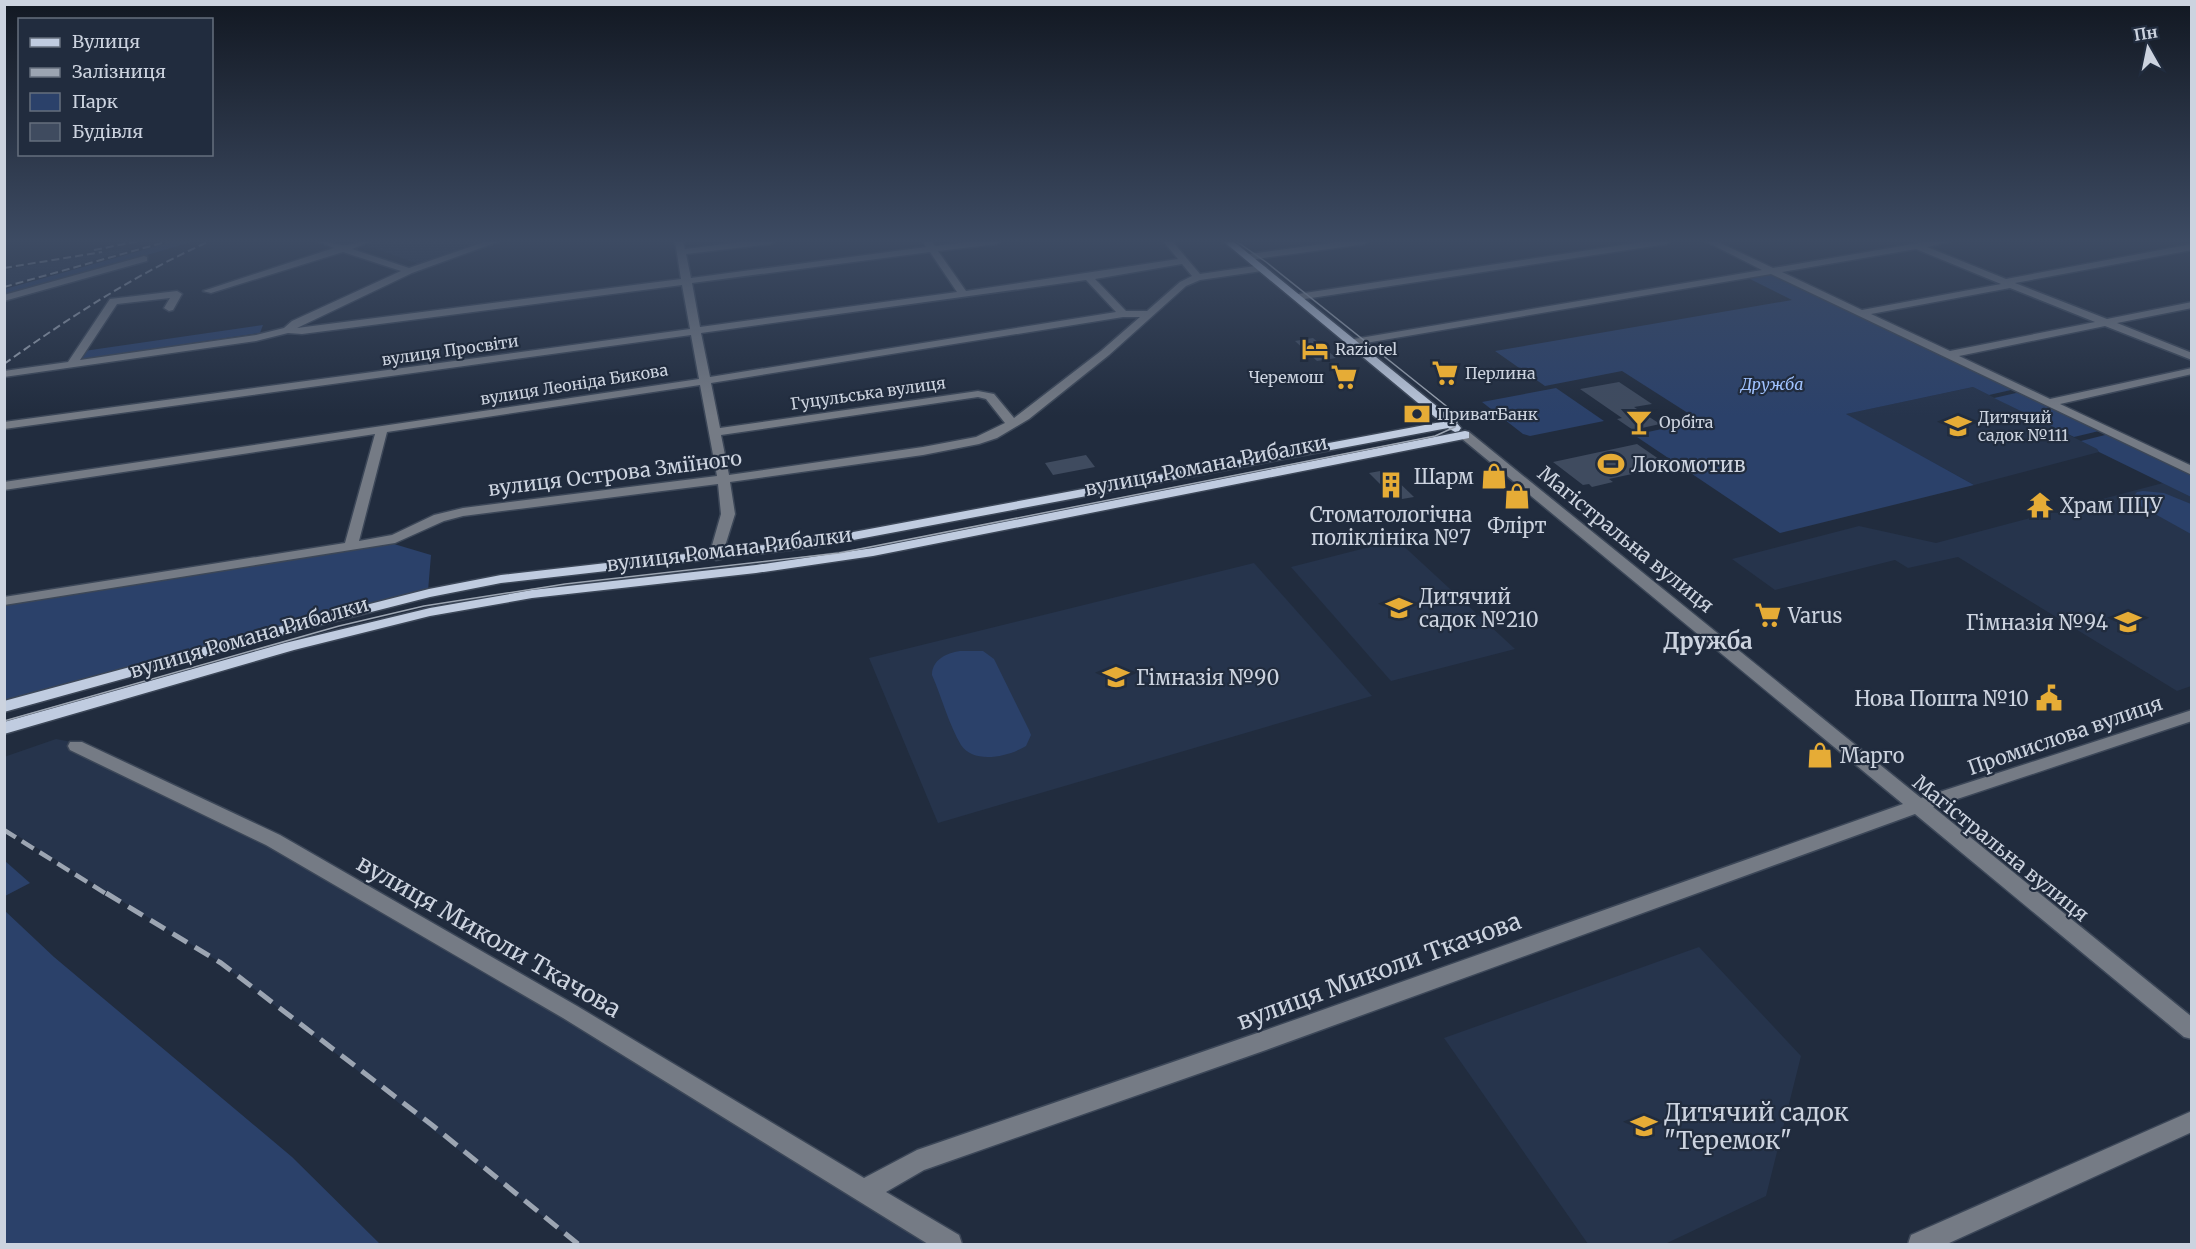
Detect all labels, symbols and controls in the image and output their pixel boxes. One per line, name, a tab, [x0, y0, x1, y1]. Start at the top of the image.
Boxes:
legend	[18, 18, 213, 156]
north arrow	[2118, 18, 2178, 78]
text: Пн	[2132, 21, 2159, 45]
text: Вулиця	[72, 30, 140, 53]
text: Залізниця	[72, 60, 166, 83]
text: Парк	[72, 90, 118, 113]
text: Будівля	[72, 120, 143, 143]
street label: вулиця Просвіти	[380, 330, 520, 370]
hotel icon: Raziotel	[1300, 334, 1330, 364]
place label: Raziotel	[1335, 339, 1397, 359]
supermarket icon: Перлина	[1430, 358, 1460, 388]
street label: вулиця Леоніда Бикова	[479, 359, 670, 409]
supermarket icon: Черемош	[1329, 362, 1359, 392]
place label: Перлина	[1465, 363, 1536, 383]
place label: Черемош	[1249, 367, 1324, 387]
street label: Гуцульська вулиця	[789, 372, 947, 414]
park label: Дружба	[1740, 374, 1803, 394]
bank icon: ПриватБанк	[1402, 399, 1432, 429]
place label: ПриватБанк	[1437, 404, 1538, 424]
bar icon: Орбіта	[1624, 407, 1654, 437]
place label: Дитячий садок №111	[1978, 407, 2068, 445]
school or university icon: Дитячий садок №111	[1943, 411, 1973, 441]
place label: Орбіта	[1659, 412, 1714, 432]
street label: вулиця Романа Рибалки	[1082, 429, 1330, 501]
street label: вулиця Острова Зміїного	[487, 445, 744, 501]
sports icon: Локомотив	[1596, 449, 1626, 479]
place label: Локомотив	[1631, 452, 1746, 477]
street label: Магістральна вулиця	[1533, 460, 1719, 618]
shop icon: Шарм	[1479, 461, 1509, 491]
place label: Шарм	[1413, 464, 1474, 489]
building icon: Стоматологічна поліклініка №7	[1376, 470, 1406, 500]
shop icon: Флірт	[1502, 481, 1532, 511]
temple icon: Храм ПЦУ	[2025, 490, 2055, 520]
place label: Храм ПЦУ	[2060, 493, 2163, 518]
place label: Стоматологічна поліклініка №7	[1310, 502, 1473, 550]
place label: Флірт	[1487, 513, 1547, 538]
street label: вулиця Романа Рибалки	[605, 522, 853, 576]
place label: Дитячий садок №210	[1419, 584, 1539, 632]
street label: вулиця Романа Рибалки	[127, 591, 371, 683]
school or university icon: Дитячий садок №210	[1384, 593, 1414, 623]
supermarket icon: Varus	[1753, 600, 1783, 630]
place label: Varus	[1787, 603, 1842, 628]
school or university icon: Гімназія №94	[2113, 607, 2143, 637]
place label: Гімназія №94	[1966, 610, 2108, 635]
district label: Дружба	[1663, 627, 1753, 655]
school or university icon: Гімназія №90	[1101, 662, 1131, 692]
place label: Гімназія №90	[1136, 665, 1279, 690]
public building icon: Нова Пошта №10	[2034, 683, 2064, 713]
place label: Нова Пошта №10	[1854, 686, 2029, 711]
street label: Промислова вулиця	[1964, 690, 2166, 780]
shop icon: Марго	[1805, 740, 1835, 770]
place label: Марго	[1840, 743, 1905, 768]
street label: Магістральна вулиця	[1908, 769, 2094, 927]
street label: вулиця Миколи Ткачова	[351, 848, 627, 1025]
street label: вулиця Миколи Ткачова	[1233, 905, 1525, 1037]
place label: Дитячий садок "Теремок"	[1664, 1097, 1849, 1156]
school or university icon: Дитячий садок "Теремок"	[1629, 1111, 1659, 1141]

